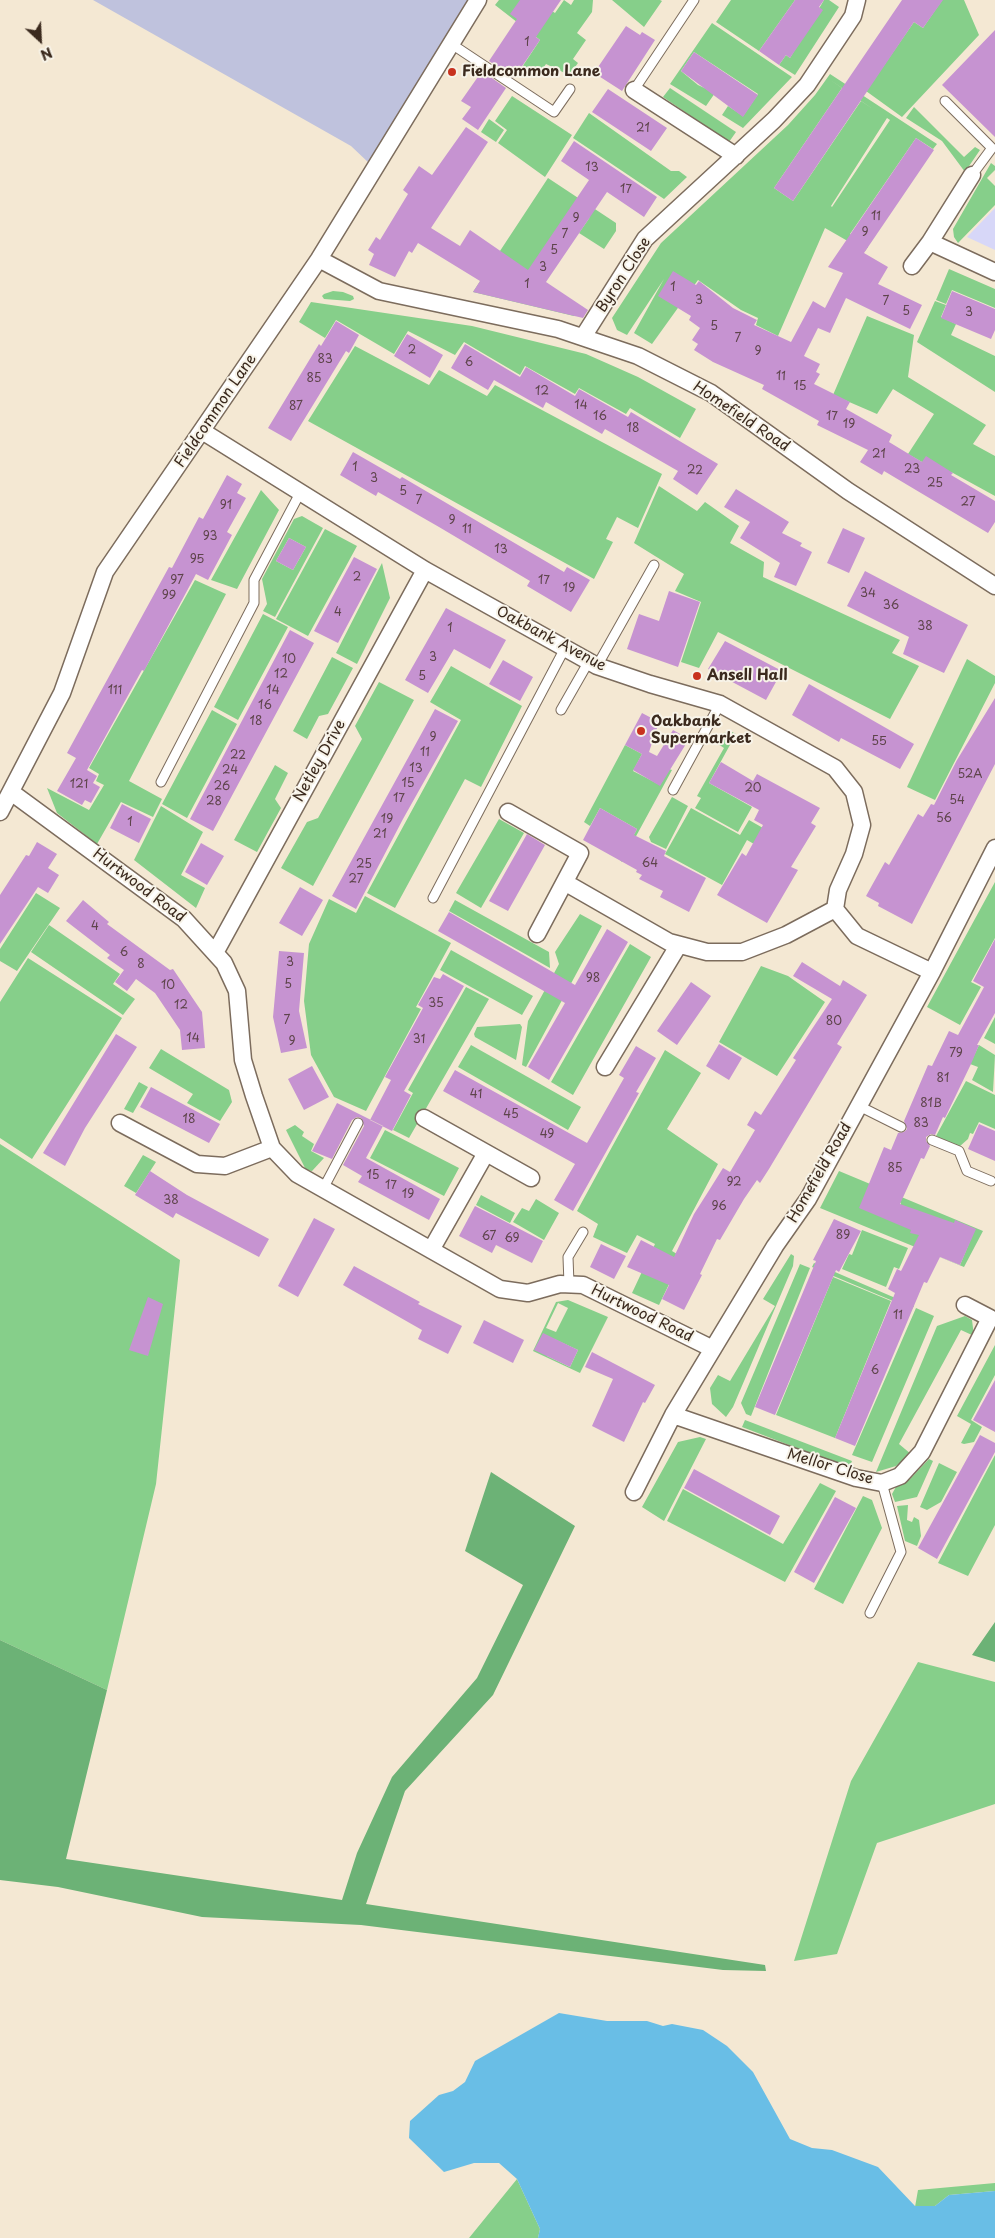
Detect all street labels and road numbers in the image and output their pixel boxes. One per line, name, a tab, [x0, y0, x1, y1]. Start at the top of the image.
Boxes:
street label: Byron Close	[593, 234, 655, 316]
street label: Fieldcommon Lane	[171, 351, 261, 471]
street label: Homefield Road	[689, 378, 793, 456]
street label: Oakbank Avenue	[493, 602, 609, 676]
street label: Netley Drive	[290, 717, 350, 805]
street label: Hurtwood Road	[89, 845, 189, 927]
street label: Homefield Road	[784, 1120, 856, 1226]
street label: Hurtwood Road	[588, 1282, 696, 1346]
street label: Mellor Close	[785, 1445, 875, 1489]

